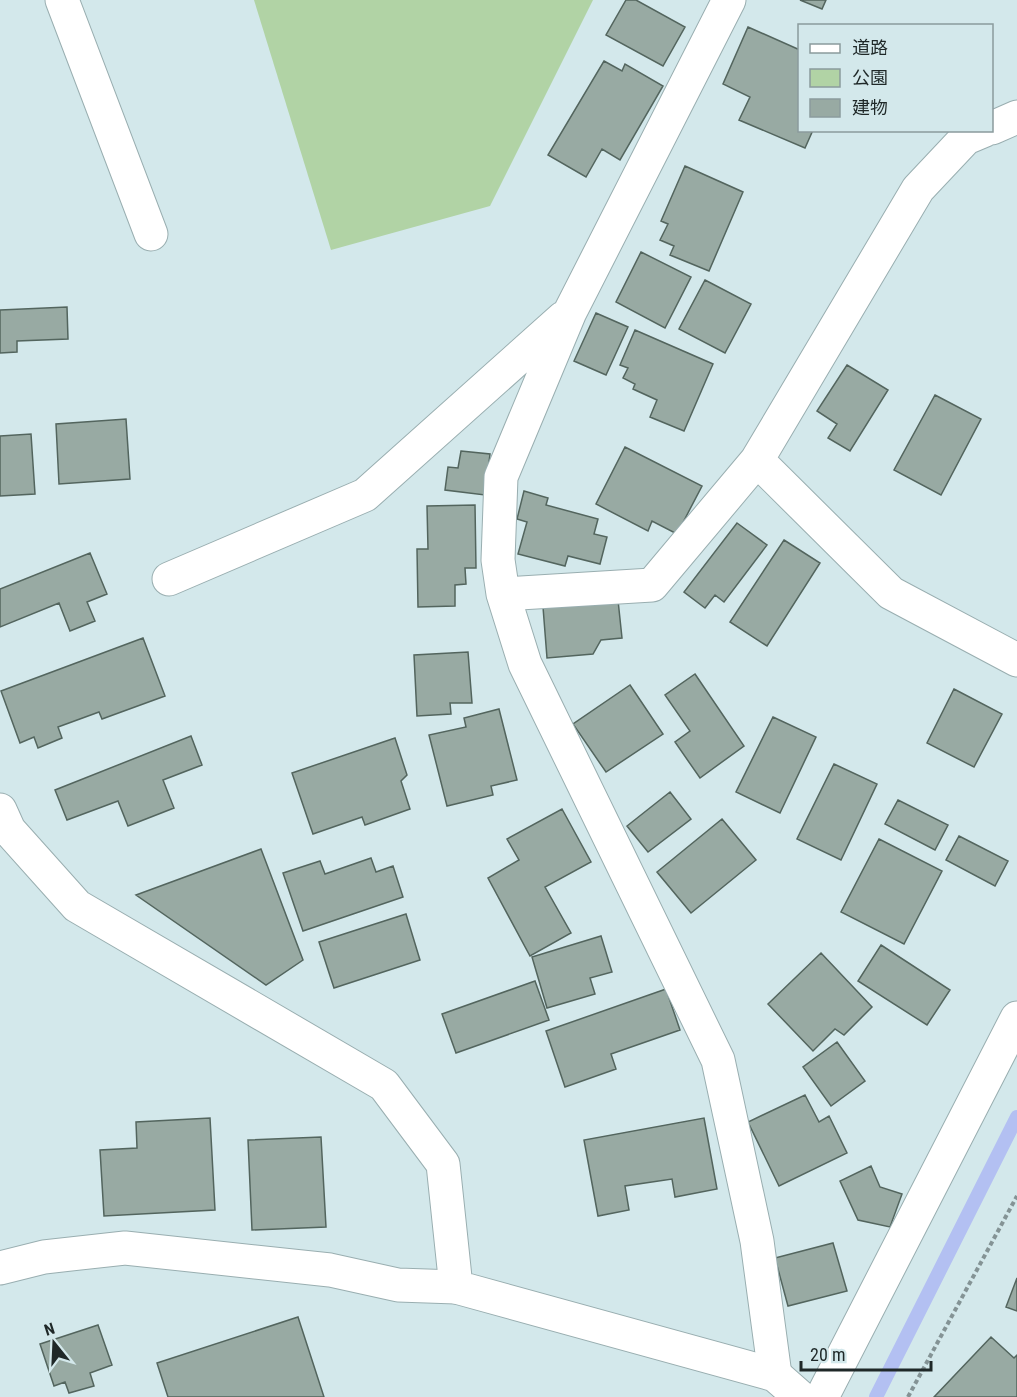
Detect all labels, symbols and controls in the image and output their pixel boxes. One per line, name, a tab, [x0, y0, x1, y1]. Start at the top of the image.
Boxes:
legend	[798, 24, 993, 132]
text: 道路	[852, 37, 888, 58]
text: 公園	[852, 67, 888, 88]
text: 建物	[852, 97, 888, 118]
north arrow	[24, 1313, 84, 1373]
text: N	[42, 1319, 57, 1340]
scale bar	[801, 1334, 932, 1372]
text: 20 m	[810, 1344, 845, 1365]

